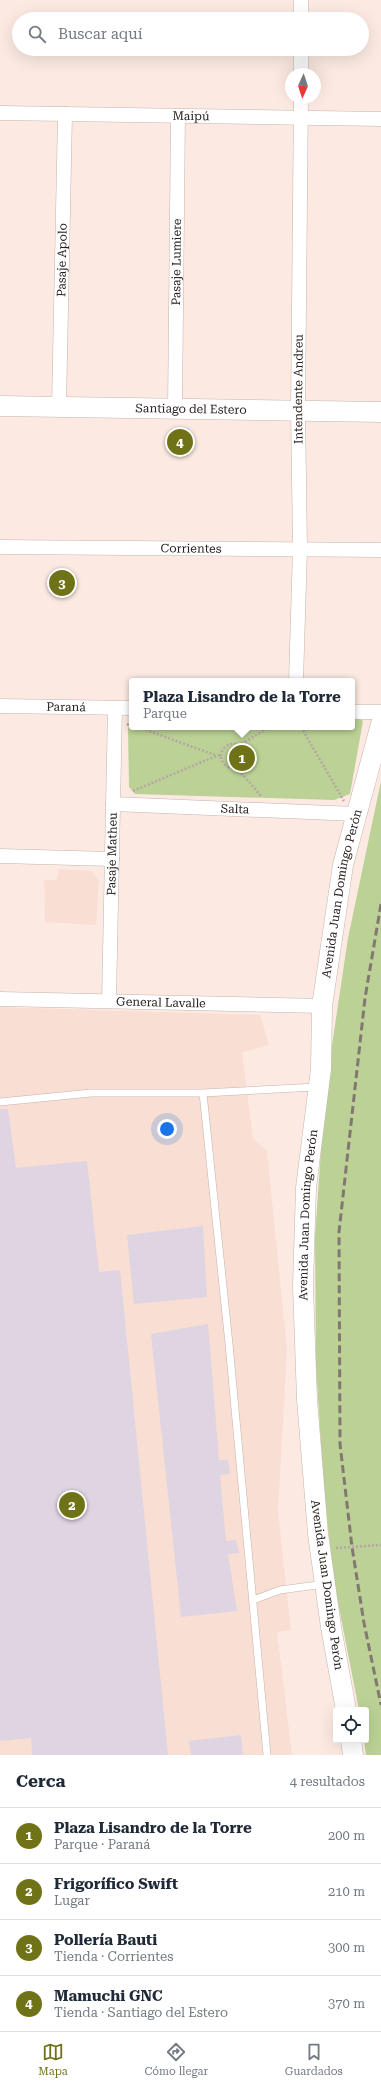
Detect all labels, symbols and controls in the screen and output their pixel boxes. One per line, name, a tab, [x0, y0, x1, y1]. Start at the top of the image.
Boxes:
search box	[12, 12, 369, 56]
icon: search	[26, 23, 48, 45]
text: Buscar aquí	[58, 25, 142, 43]
north arrow	[285, 68, 321, 104]
street label: Maipú	[172, 109, 210, 123]
street label: Pasaje Lumiere	[169, 218, 184, 306]
street label: Pasaje Apolo	[54, 223, 70, 297]
street label: Intendente Andreu	[291, 334, 306, 444]
street label: Santiago del Estero	[135, 401, 247, 417]
pin: 4	[167, 427, 193, 457]
street label: Corrientes	[161, 541, 222, 556]
pin: 3	[49, 568, 75, 598]
popup	[129, 678, 355, 730]
text: Plaza Lisandro de la Torre	[143, 688, 341, 706]
street label: Paraná	[46, 700, 86, 714]
text: Parque	[143, 706, 187, 721]
pin: 1	[229, 743, 255, 773]
street label: Salta	[220, 801, 250, 817]
street label: Avenida Juan Domingo Perón	[319, 807, 365, 979]
street label: Pasaje Matheu	[104, 812, 120, 896]
street label: General Lavalle	[116, 995, 206, 1010]
your location	[157, 1119, 177, 1139]
street label: Avenida Juan Domingo Perón	[296, 1128, 320, 1301]
pin: 2	[59, 1490, 85, 1520]
street label: Avenida Juan Domingo Perón	[308, 1499, 346, 1671]
map controls	[333, 1707, 369, 1743]
button: locate	[333, 1707, 369, 1743]
text: Cerca	[16, 1771, 66, 1791]
text: 4 resultados	[290, 1774, 365, 1789]
text: Plaza Lisandro de la Torre	[54, 1819, 252, 1837]
text: 1	[25, 1828, 33, 1843]
text: 200 m	[328, 1828, 365, 1843]
text: Parque · Paraná	[54, 1837, 150, 1852]
text: Frigorífico Swift	[54, 1875, 178, 1893]
text: 2	[25, 1884, 33, 1899]
text: 210 m	[328, 1884, 365, 1899]
text: Lugar	[54, 1893, 90, 1908]
text: Pollería Bauti	[54, 1931, 157, 1949]
text: 3	[25, 1940, 33, 1955]
text: 300 m	[328, 1940, 365, 1955]
text: Tienda · Corrientes	[54, 1949, 173, 1964]
text: Mamuchi GNC	[54, 1987, 163, 2005]
text: 4	[25, 1996, 33, 2011]
text: 370 m	[328, 1996, 365, 2011]
text: Tienda · Santiago del Estero	[54, 2005, 228, 2020]
tab: Mapa	[38, 2041, 68, 2078]
tab: Cómo llegar	[144, 2041, 208, 2078]
tab: Guardados	[285, 2041, 343, 2078]

